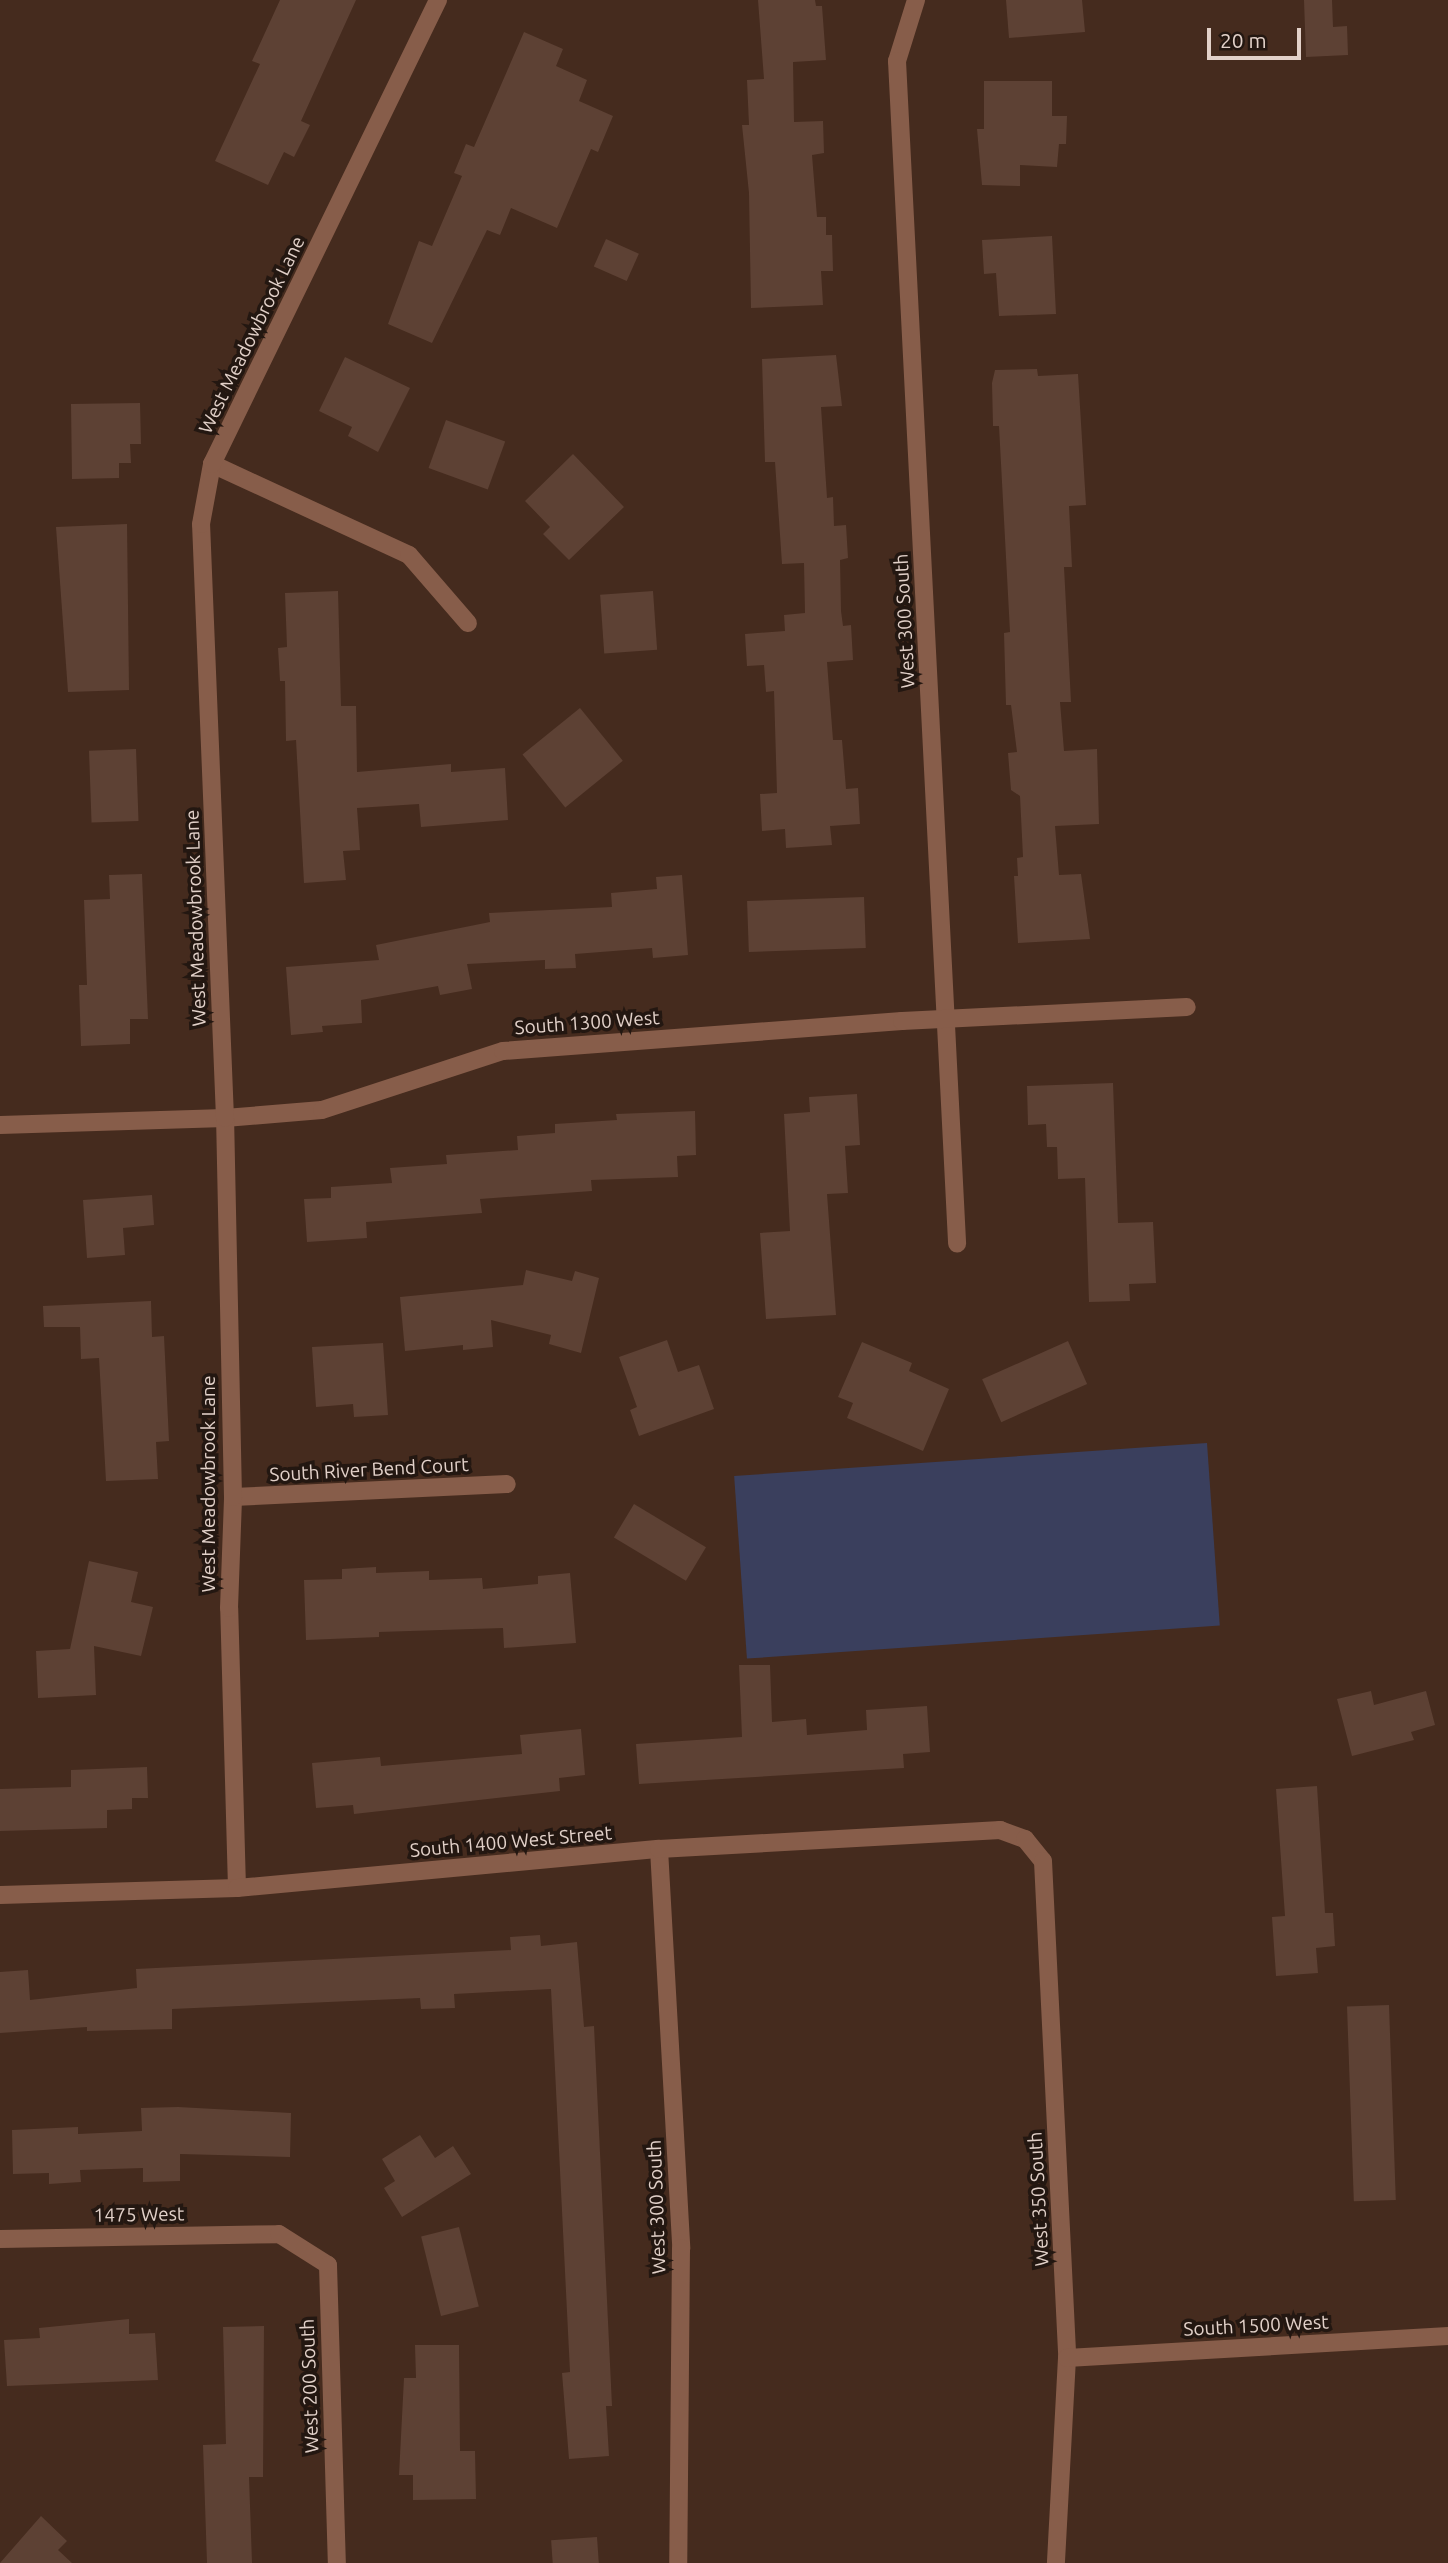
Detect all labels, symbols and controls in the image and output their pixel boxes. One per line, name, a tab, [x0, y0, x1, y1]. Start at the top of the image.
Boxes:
scale bar	[1210, 14, 1304, 58]
text: 20 m	[1220, 28, 1267, 52]
street label: West Meadowbrook Lane	[194, 233, 310, 437]
street label: West 300 South	[890, 553, 920, 689]
street label: West Meadowbrook Lane	[181, 809, 211, 1027]
street label: South 1300 West	[514, 1007, 660, 1039]
street label: West Meadowbrook Lane	[198, 1376, 220, 1592]
street label: South River Bend Court	[269, 1453, 469, 1487]
street label: South 1400 West Street	[409, 1822, 613, 1862]
street label: West 350 South	[1024, 2131, 1054, 2267]
street label: West 300 South	[643, 2139, 671, 2275]
street label: 1475 West	[93, 2203, 185, 2227]
street label: South 1500 West	[1183, 2311, 1329, 2341]
street label: West 200 South	[296, 2318, 324, 2454]

